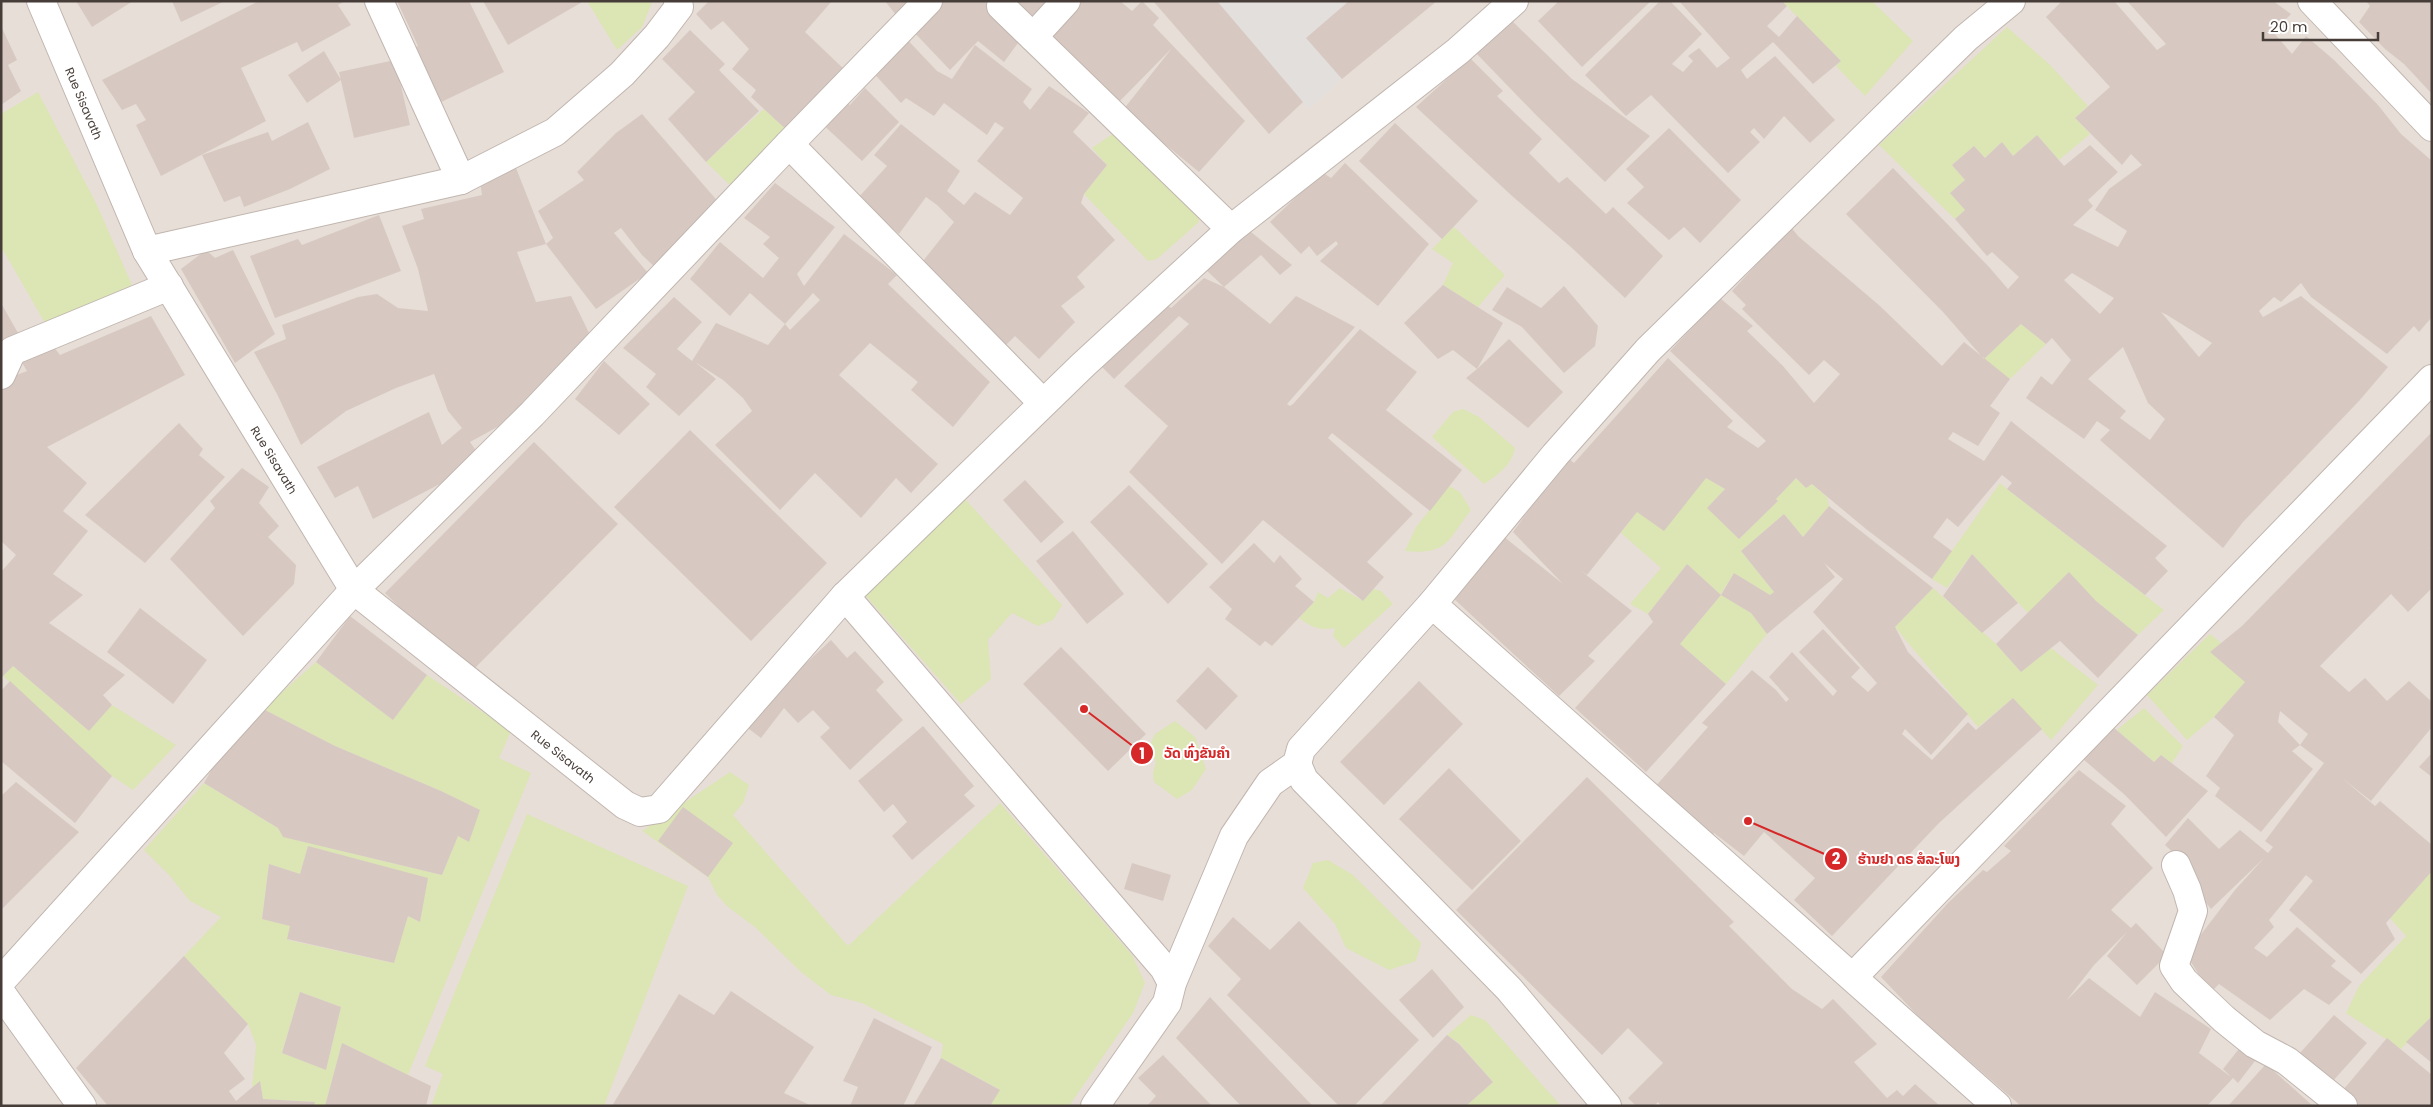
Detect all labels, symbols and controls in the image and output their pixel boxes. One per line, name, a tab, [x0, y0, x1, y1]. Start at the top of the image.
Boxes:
scale bar	[2263, 10, 2378, 42]
text: 20 m	[2270, 16, 2308, 37]
street label: Rue Sisavath	[61, 64, 107, 142]
street label: Rue Sisavath	[247, 422, 302, 497]
street label: Rue Sisavath	[528, 726, 599, 787]
callout: ວັດ ທົ່ງຂັນຄຳ	[1129, 739, 1240, 768]
text: 1	[1139, 743, 1145, 764]
text: ວັດ ທົ່ງຂັນຄຳ	[1164, 743, 1230, 763]
callout: ຮ້ານຢາ ດຣ ສໍລະໂພງ	[1823, 844, 1970, 873]
text: 2	[1832, 848, 1841, 869]
text: ຮ້ານຢາ ດຣ ສໍລະໂພງ	[1858, 849, 1960, 869]

